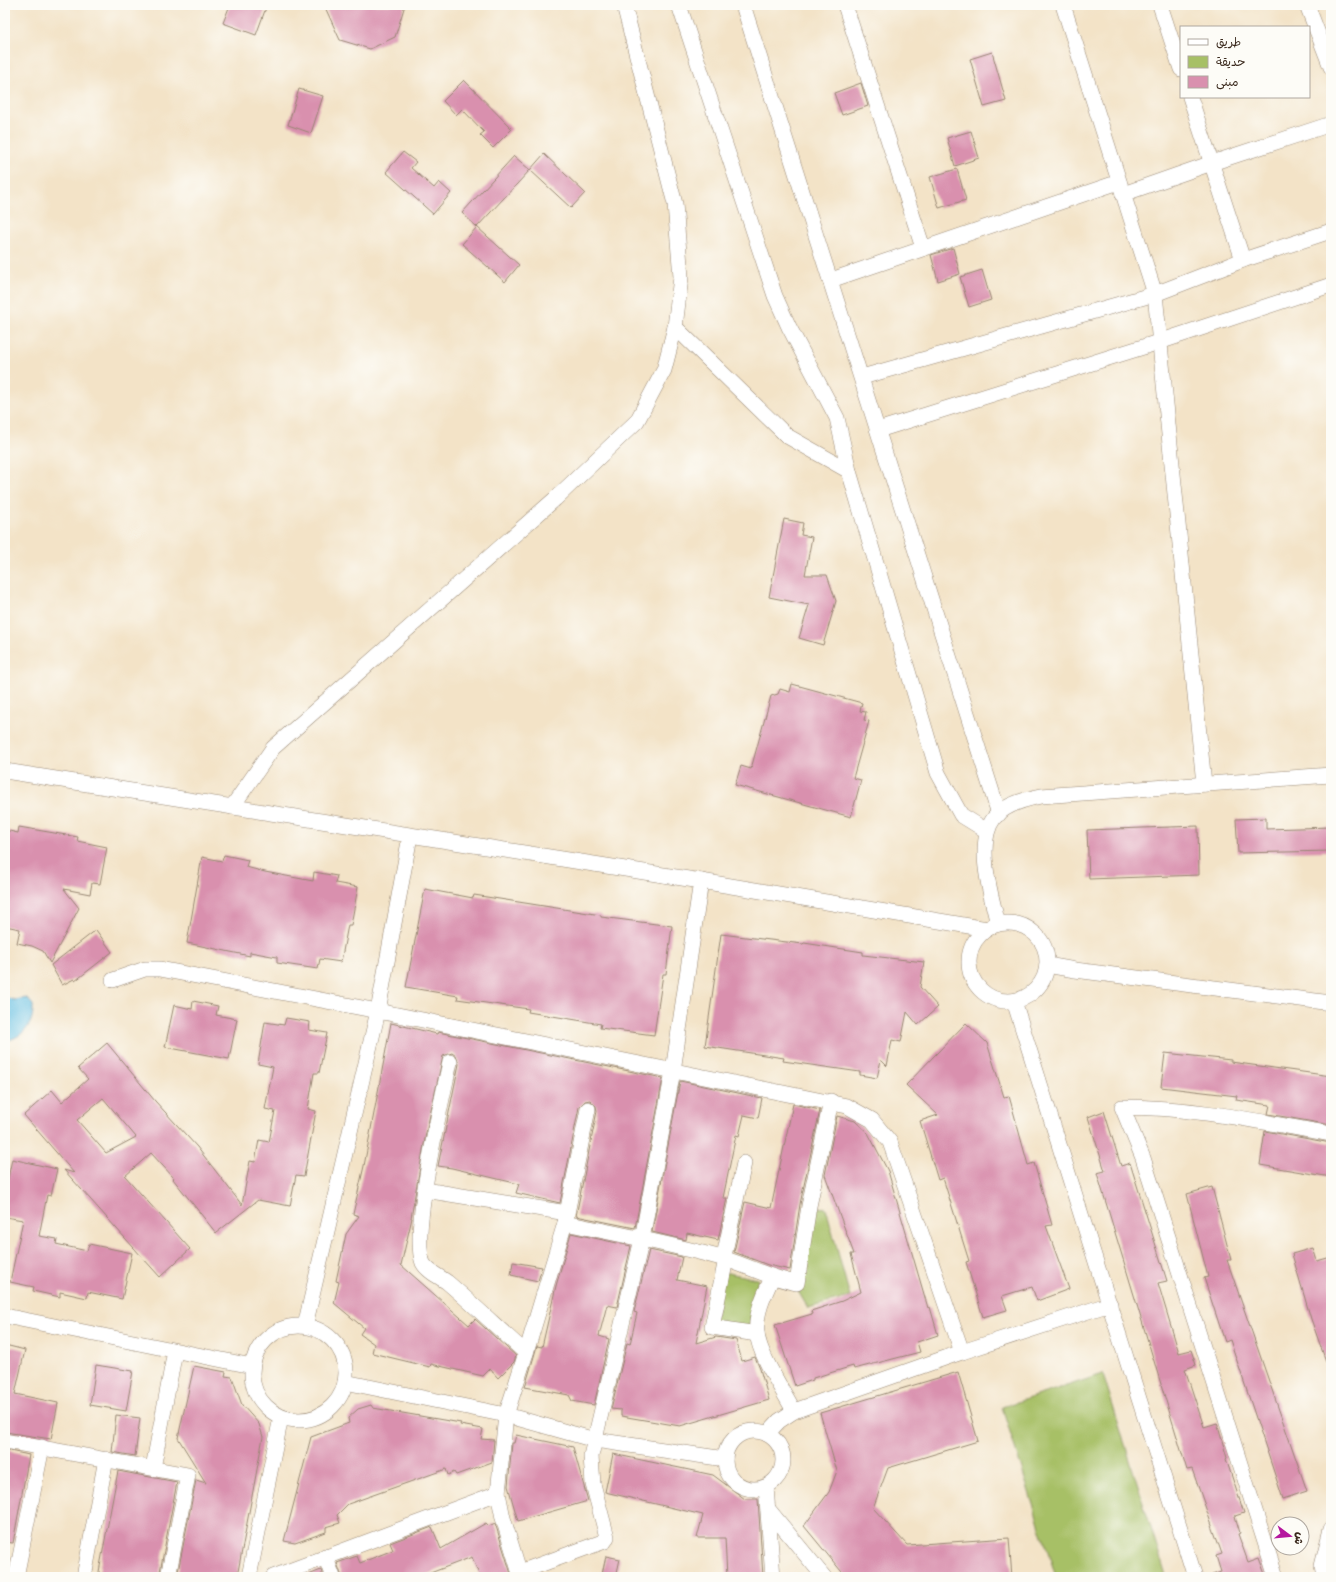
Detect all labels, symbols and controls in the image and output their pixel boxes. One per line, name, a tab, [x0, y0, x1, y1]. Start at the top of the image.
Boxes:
legend	[1180, 26, 1310, 98]
text: طريق	[1216, 34, 1241, 50]
text: حديقة	[1216, 54, 1245, 70]
text: مبنى	[1216, 74, 1239, 90]
north arrow	[1270, 1516, 1310, 1556]
text: ش	[1291, 1531, 1308, 1547]

